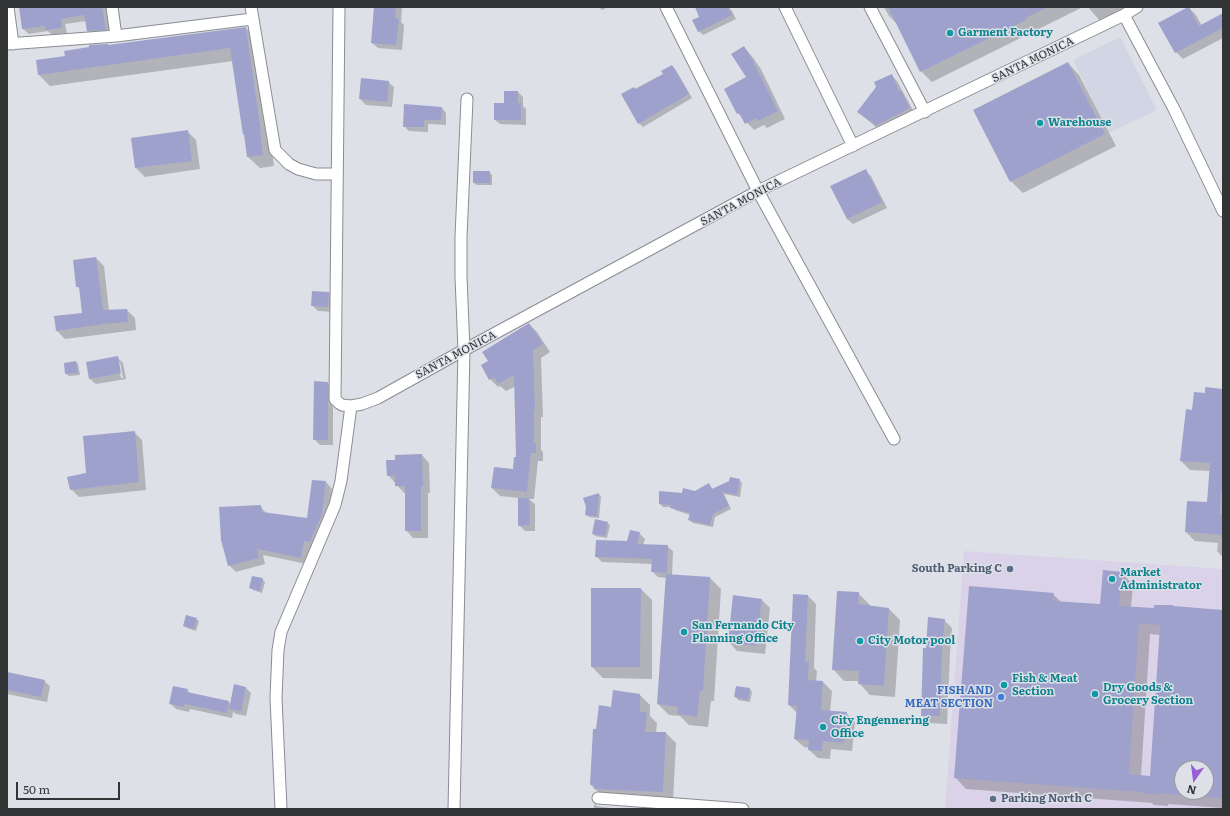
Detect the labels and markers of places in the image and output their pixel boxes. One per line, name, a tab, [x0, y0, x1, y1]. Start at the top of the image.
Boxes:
place label: Garment Factory	[958, 26, 1053, 40]
marker: Garment Factory	[945, 28, 955, 38]
place label: Warehouse	[1048, 116, 1111, 130]
marker: Warehouse	[1035, 118, 1045, 128]
place label: South Parking C	[912, 562, 1002, 576]
marker: South Parking C	[1005, 564, 1015, 574]
place label: Market Administrator	[1120, 566, 1202, 592]
marker: Market Administrator	[1107, 574, 1117, 584]
place label: San Fernando City Planning Office	[692, 619, 794, 645]
marker: San Fernando City Planning Office	[679, 627, 689, 637]
place label: City Motor pool	[868, 634, 955, 648]
marker: City Motor pool	[855, 636, 865, 646]
place label: Fish & Meat Section	[1012, 672, 1078, 698]
marker: Fish & Meat Section	[999, 680, 1009, 690]
place label: Dry Goods & Grocery Section	[1103, 681, 1193, 707]
place label: FISH AND MEAT SECTION	[905, 684, 993, 710]
marker: Dry Goods & Grocery Section	[1090, 689, 1100, 699]
marker: FISH AND MEAT SECTION	[996, 692, 1006, 702]
place label: City Engennering Office	[831, 714, 929, 740]
marker: City Engennering Office	[818, 722, 828, 732]
place label: Parking North C	[1001, 792, 1092, 806]
marker: Parking North C	[988, 794, 998, 804]

